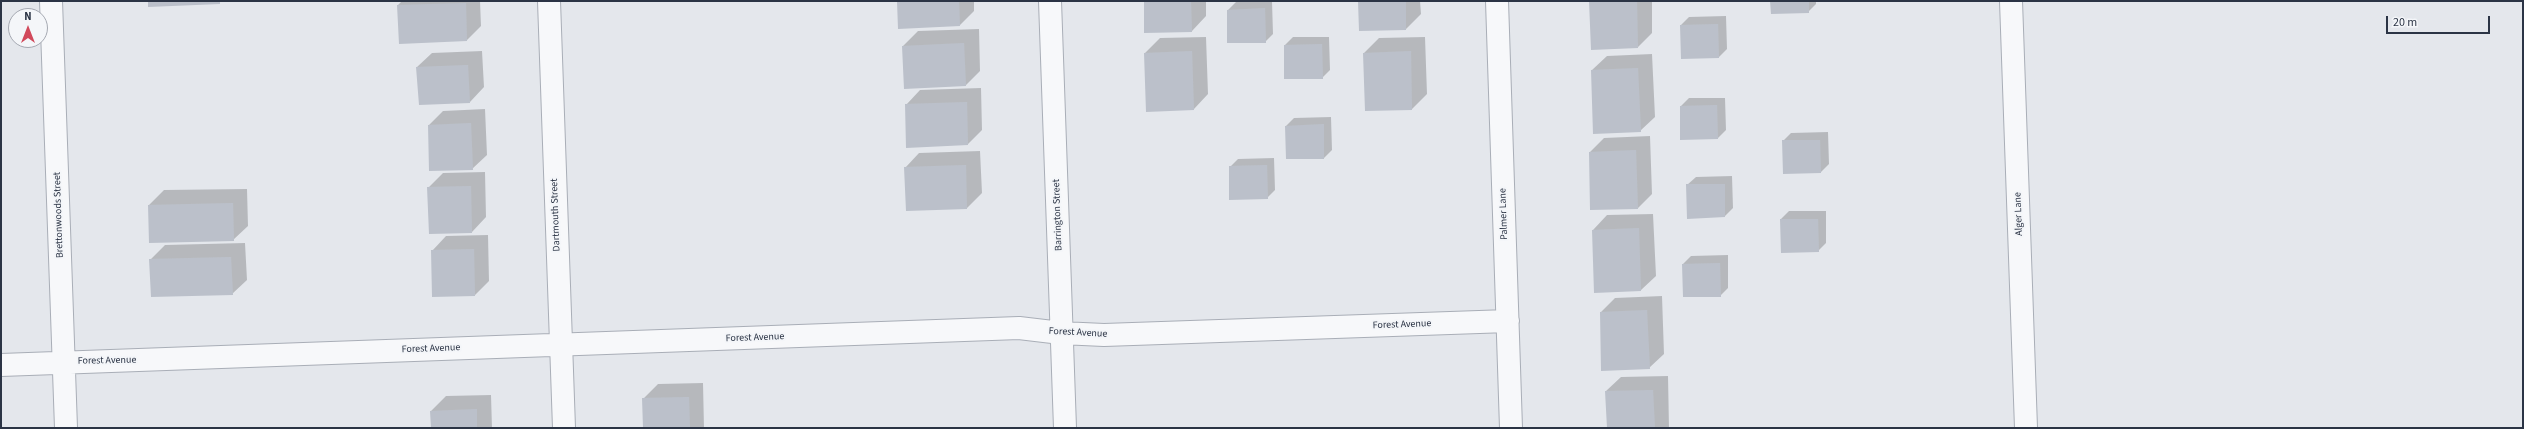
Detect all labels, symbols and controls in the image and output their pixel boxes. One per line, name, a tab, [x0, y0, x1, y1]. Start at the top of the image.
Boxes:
north arrow	[8, 8, 48, 48]
scale bar	[2388, 8, 2492, 34]
text: N	[24, 9, 32, 24]
text: 20 m	[2393, 14, 2417, 31]
street label: Brettonwoods Street	[51, 172, 67, 258]
street label: Dartmouth Street	[549, 178, 563, 252]
street label: Barrington Street	[1051, 179, 1065, 251]
street label: Palmer Lane	[1497, 188, 1511, 240]
street label: Alger Lane	[2012, 192, 2026, 236]
street label: Forest Avenue	[1372, 318, 1432, 332]
street label: Forest Avenue	[1048, 325, 1108, 341]
street label: Forest Avenue	[725, 331, 785, 345]
street label: Forest Avenue	[401, 342, 461, 356]
street label: Forest Avenue	[78, 354, 136, 368]

